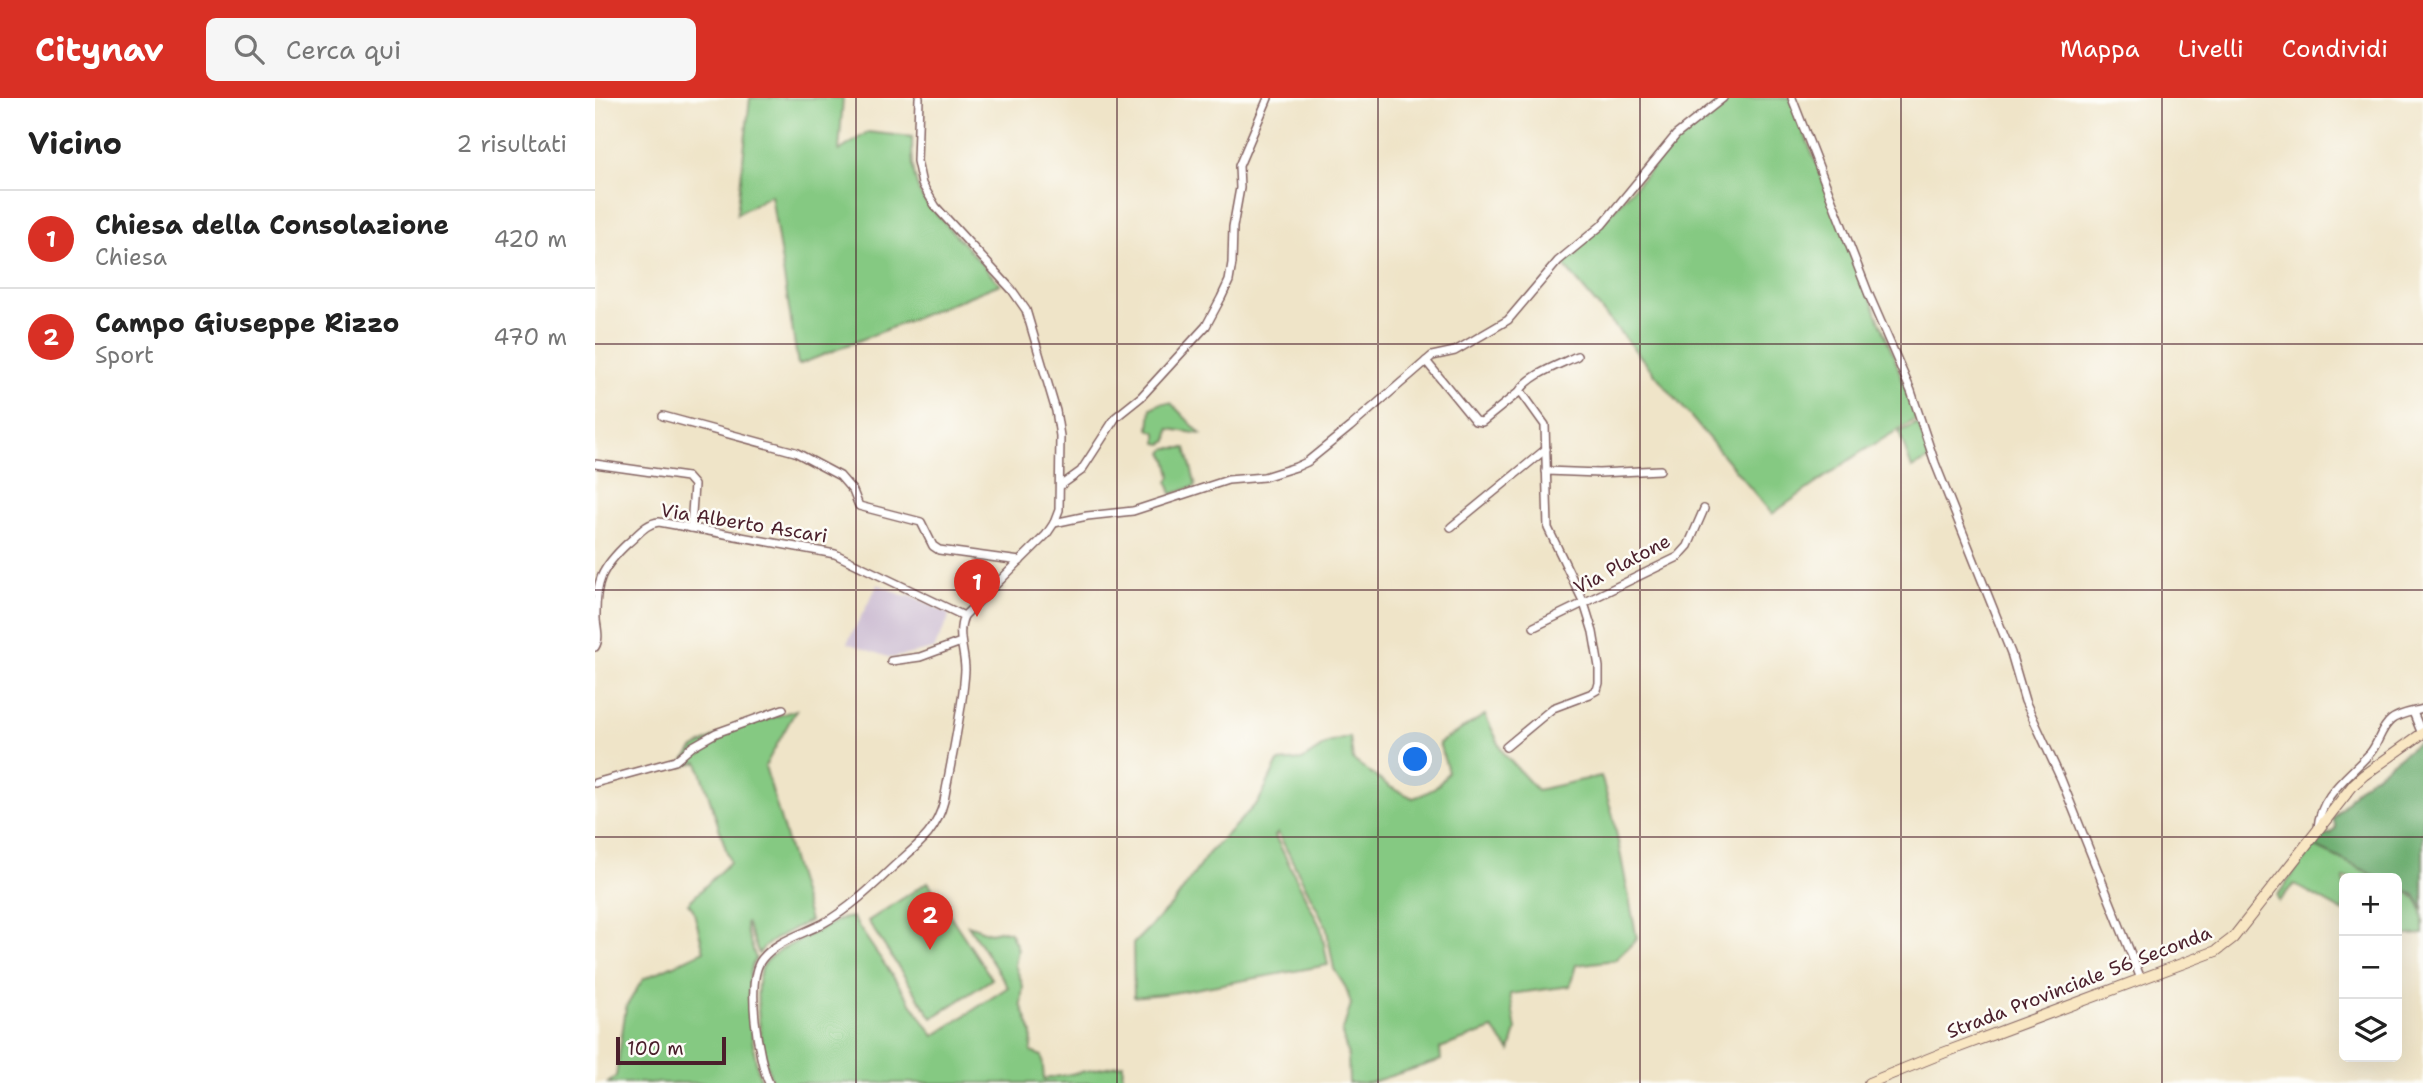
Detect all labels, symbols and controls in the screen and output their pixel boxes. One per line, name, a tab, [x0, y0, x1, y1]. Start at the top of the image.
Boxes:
search box	[206, 18, 696, 81]
text: Citynav	[35, 27, 164, 72]
icon: search	[230, 30, 268, 68]
text: Cerca qui	[286, 32, 401, 67]
text: Mappa	[2060, 33, 2140, 65]
text: Livelli	[2178, 33, 2244, 65]
text: Condividi	[2282, 33, 2388, 65]
text: Vicino	[28, 123, 122, 164]
text: 2 risultati	[456, 129, 567, 159]
text: Chiesa della Consolazione	[95, 207, 449, 242]
text: 1	[46, 224, 56, 254]
text: 420 m	[493, 224, 567, 254]
text: Chiesa	[95, 242, 167, 272]
text: Campo Giuseppe Rizzo	[95, 305, 399, 340]
text: 2	[43, 322, 59, 352]
text: 470 m	[493, 322, 567, 352]
text: Sport	[95, 340, 154, 370]
street label: Via Alberto Ascari	[659, 497, 829, 549]
street label: Via Platone	[1569, 528, 1675, 600]
pin: 1	[954, 559, 1000, 617]
your location	[1398, 742, 1432, 776]
map controls	[2339, 873, 2402, 1062]
button: +	[2339, 873, 2402, 936]
pin: 2	[907, 892, 953, 950]
street label: Strada Provinciale 56 Seconda	[1943, 920, 2215, 1044]
button: −	[2339, 936, 2402, 999]
button: layers	[2339, 999, 2402, 1062]
scale bar	[616, 1034, 726, 1066]
text: 100 m	[627, 1036, 684, 1061]

